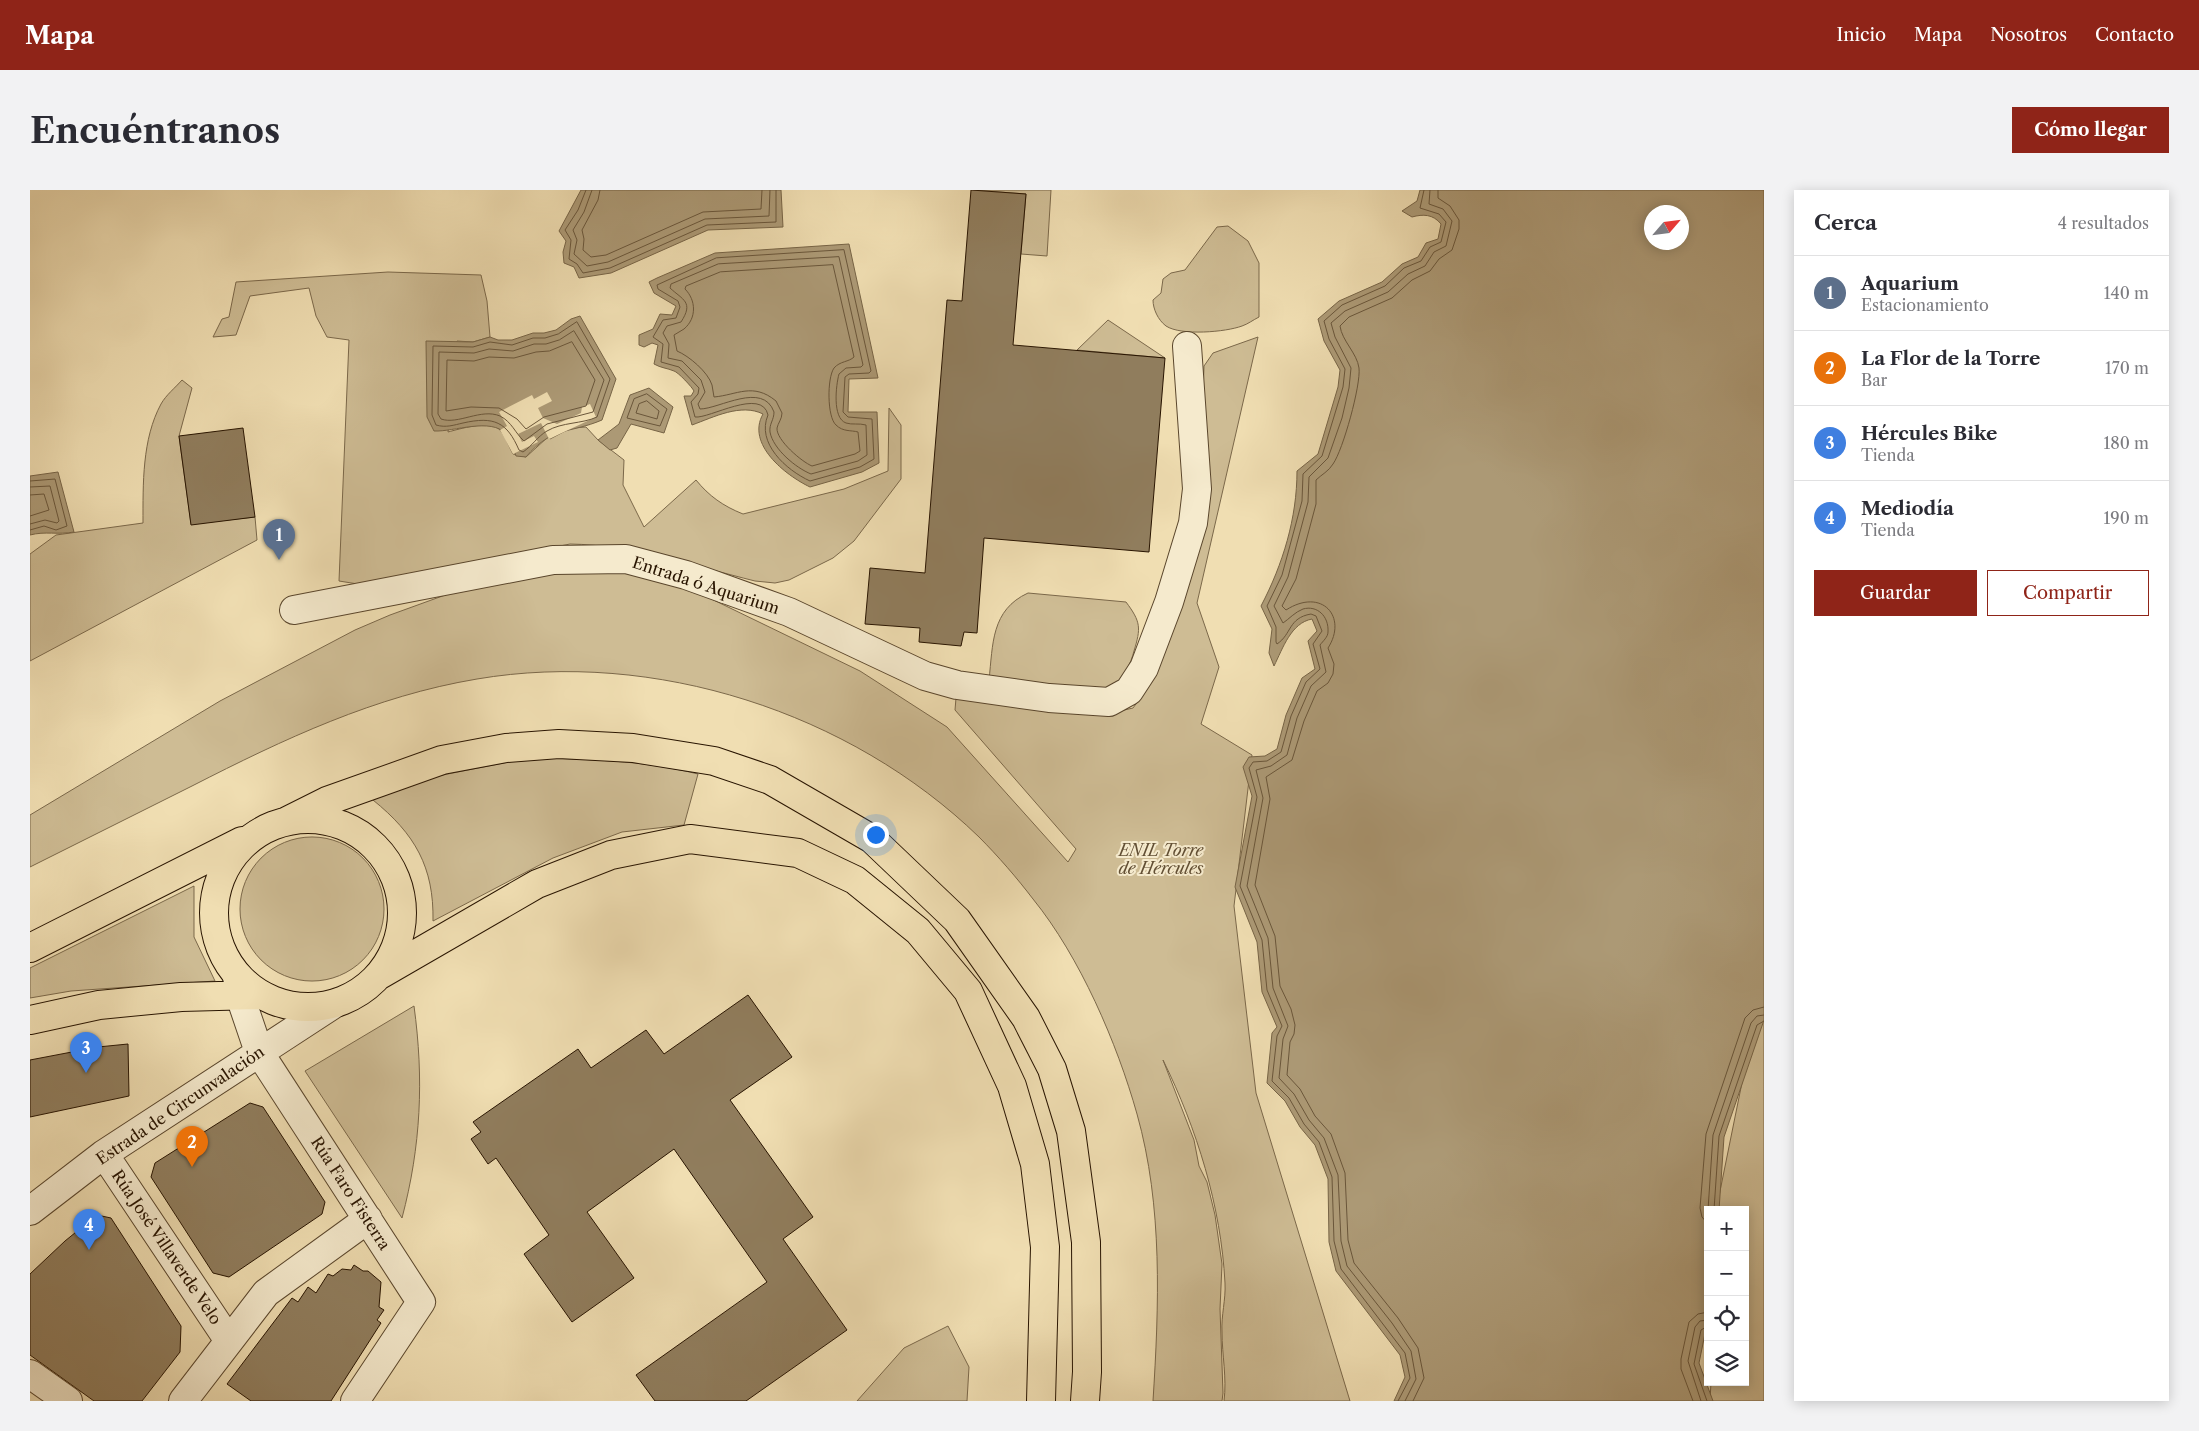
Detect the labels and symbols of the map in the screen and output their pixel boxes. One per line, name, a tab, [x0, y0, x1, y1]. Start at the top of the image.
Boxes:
north arrow	[1644, 205, 1689, 250]
pin: 1	[263, 519, 295, 560]
street label: Entrada ó Aquarium	[630, 552, 782, 618]
your location	[863, 822, 889, 848]
park label: ENIL Torre de Hércules	[1117, 840, 1205, 878]
pin: 3	[70, 1032, 102, 1073]
street label: Estrada de Circunvalación	[92, 1041, 268, 1169]
pin: 2	[176, 1126, 208, 1167]
street label: Rúa Faro Fisterra	[307, 1133, 395, 1254]
street label: Rúa José Villaverde Velo	[108, 1166, 226, 1328]
pin: 4	[73, 1209, 105, 1250]

